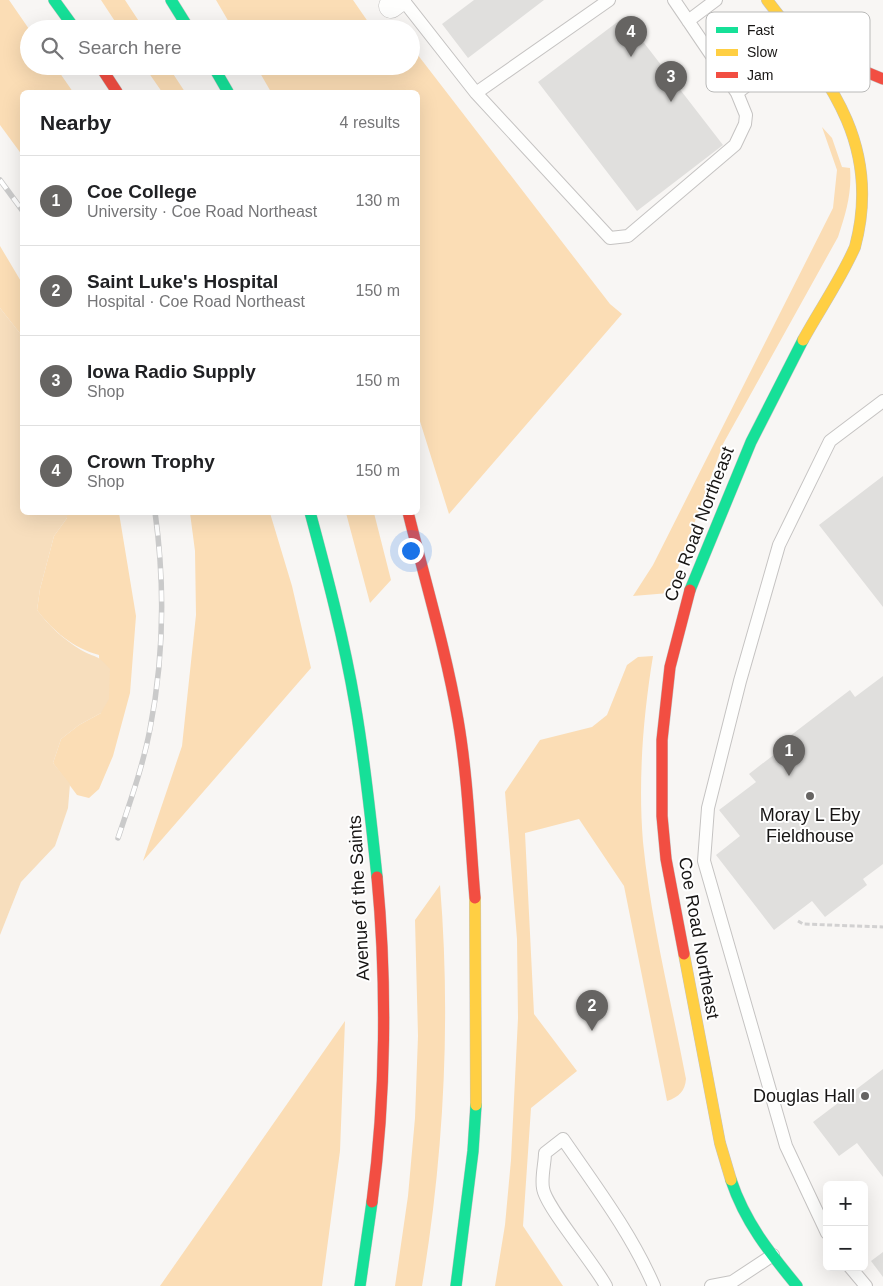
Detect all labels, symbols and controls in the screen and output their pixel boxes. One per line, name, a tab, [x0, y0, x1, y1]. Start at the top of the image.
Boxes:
legend	[706, 12, 870, 92]
pin: 4	[615, 16, 647, 57]
search box	[20, 20, 420, 75]
text: Fast	[747, 22, 774, 38]
icon: search	[38, 34, 66, 62]
text: Search here	[78, 37, 182, 58]
text: Slow	[747, 44, 778, 60]
pin: 3	[655, 61, 687, 102]
text: Jam	[747, 67, 773, 83]
text: Nearby	[40, 111, 111, 134]
text: 4 results	[340, 114, 400, 131]
text: Coe College	[87, 181, 197, 202]
text: 1	[52, 192, 60, 209]
text: 130 m	[356, 192, 400, 209]
text: University · Coe Road Northeast	[87, 203, 317, 220]
text: Saint Luke's Hospital	[87, 271, 278, 292]
text: 2	[52, 282, 60, 299]
text: 150 m	[356, 282, 400, 299]
text: Hospital · Coe Road Northeast	[87, 293, 305, 310]
text: Iowa Radio Supply	[87, 361, 256, 382]
text: 3	[52, 372, 60, 389]
text: 150 m	[356, 372, 400, 389]
text: Shop	[87, 383, 124, 400]
street label: Coe Road Northeast	[660, 444, 738, 604]
text: Crown Trophy	[87, 451, 215, 472]
text: 4	[52, 462, 60, 479]
text: 150 m	[356, 462, 400, 479]
text: Shop	[87, 473, 124, 490]
your location	[398, 538, 424, 564]
pin: 1	[773, 735, 805, 776]
marker: Moray L Eby Fieldhouse	[804, 790, 816, 802]
place label: Moray L Eby Fieldhouse	[760, 805, 860, 846]
street label: Avenue of the Saints	[345, 815, 373, 981]
street label: Coe Road Northeast	[675, 855, 723, 1021]
pin: 2	[576, 990, 608, 1031]
place label: Douglas Hall	[753, 1086, 855, 1106]
marker: Douglas Hall	[859, 1090, 871, 1102]
map controls	[823, 1181, 868, 1271]
button: +	[823, 1181, 868, 1226]
button: −	[823, 1226, 868, 1271]

